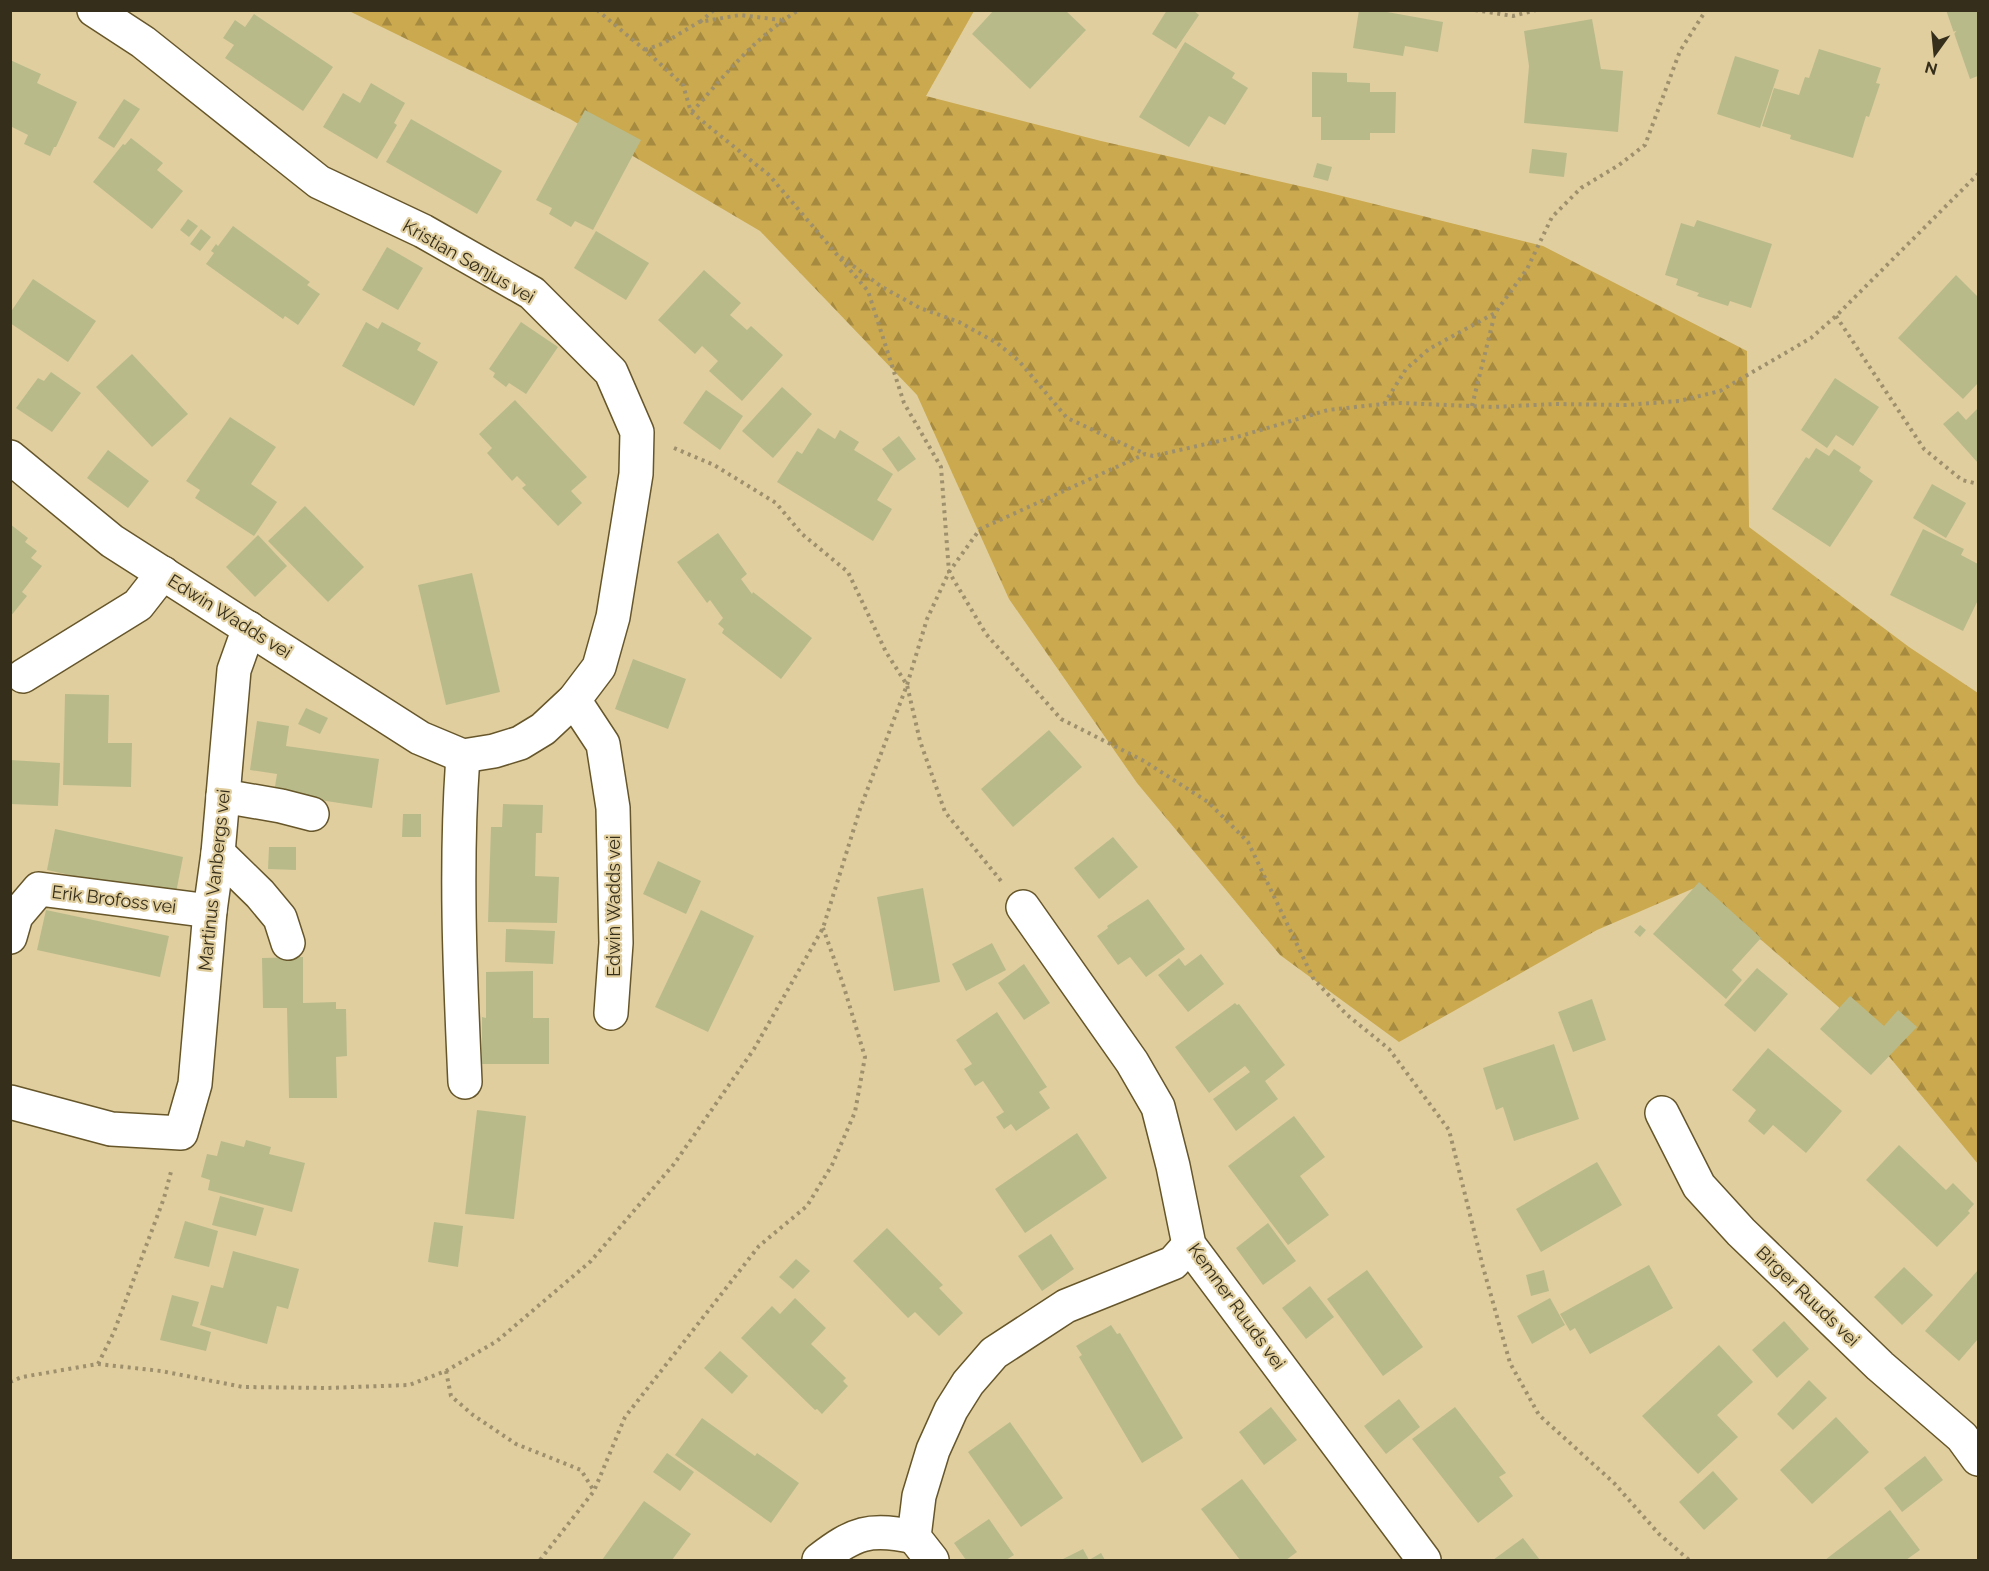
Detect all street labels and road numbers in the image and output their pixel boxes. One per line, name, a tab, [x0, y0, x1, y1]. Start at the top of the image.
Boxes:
street label: Kristian Sønjus vei	[399, 215, 539, 307]
street label: Edwin Wadds vei	[164, 570, 296, 662]
street label: Martinus Vanbergs vei	[194, 788, 234, 972]
street label: Edwin Wadds vei	[603, 835, 624, 977]
street label: Erik Brofoss vei	[50, 881, 178, 917]
street label: Kemner Ruuds vei	[1184, 1239, 1290, 1373]
street label: Birger Ruuds vei	[1752, 1242, 1864, 1350]

